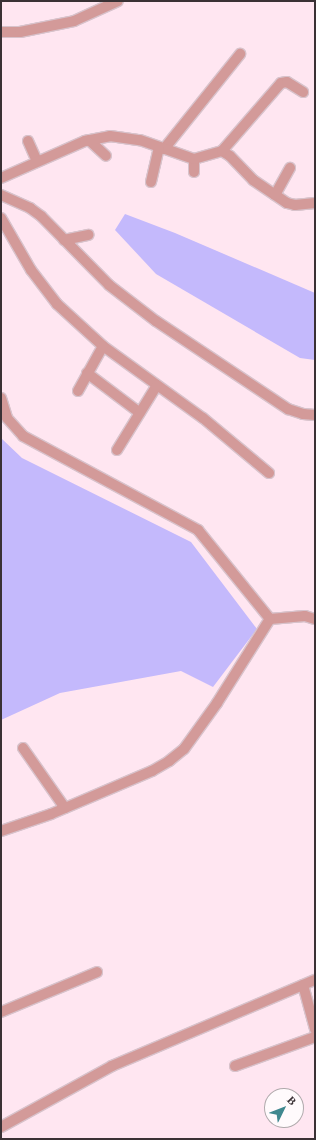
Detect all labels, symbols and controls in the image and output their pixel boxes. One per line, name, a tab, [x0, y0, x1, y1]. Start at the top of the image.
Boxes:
north arrow	[264, 1088, 304, 1128]
text: B	[285, 1094, 299, 1107]

